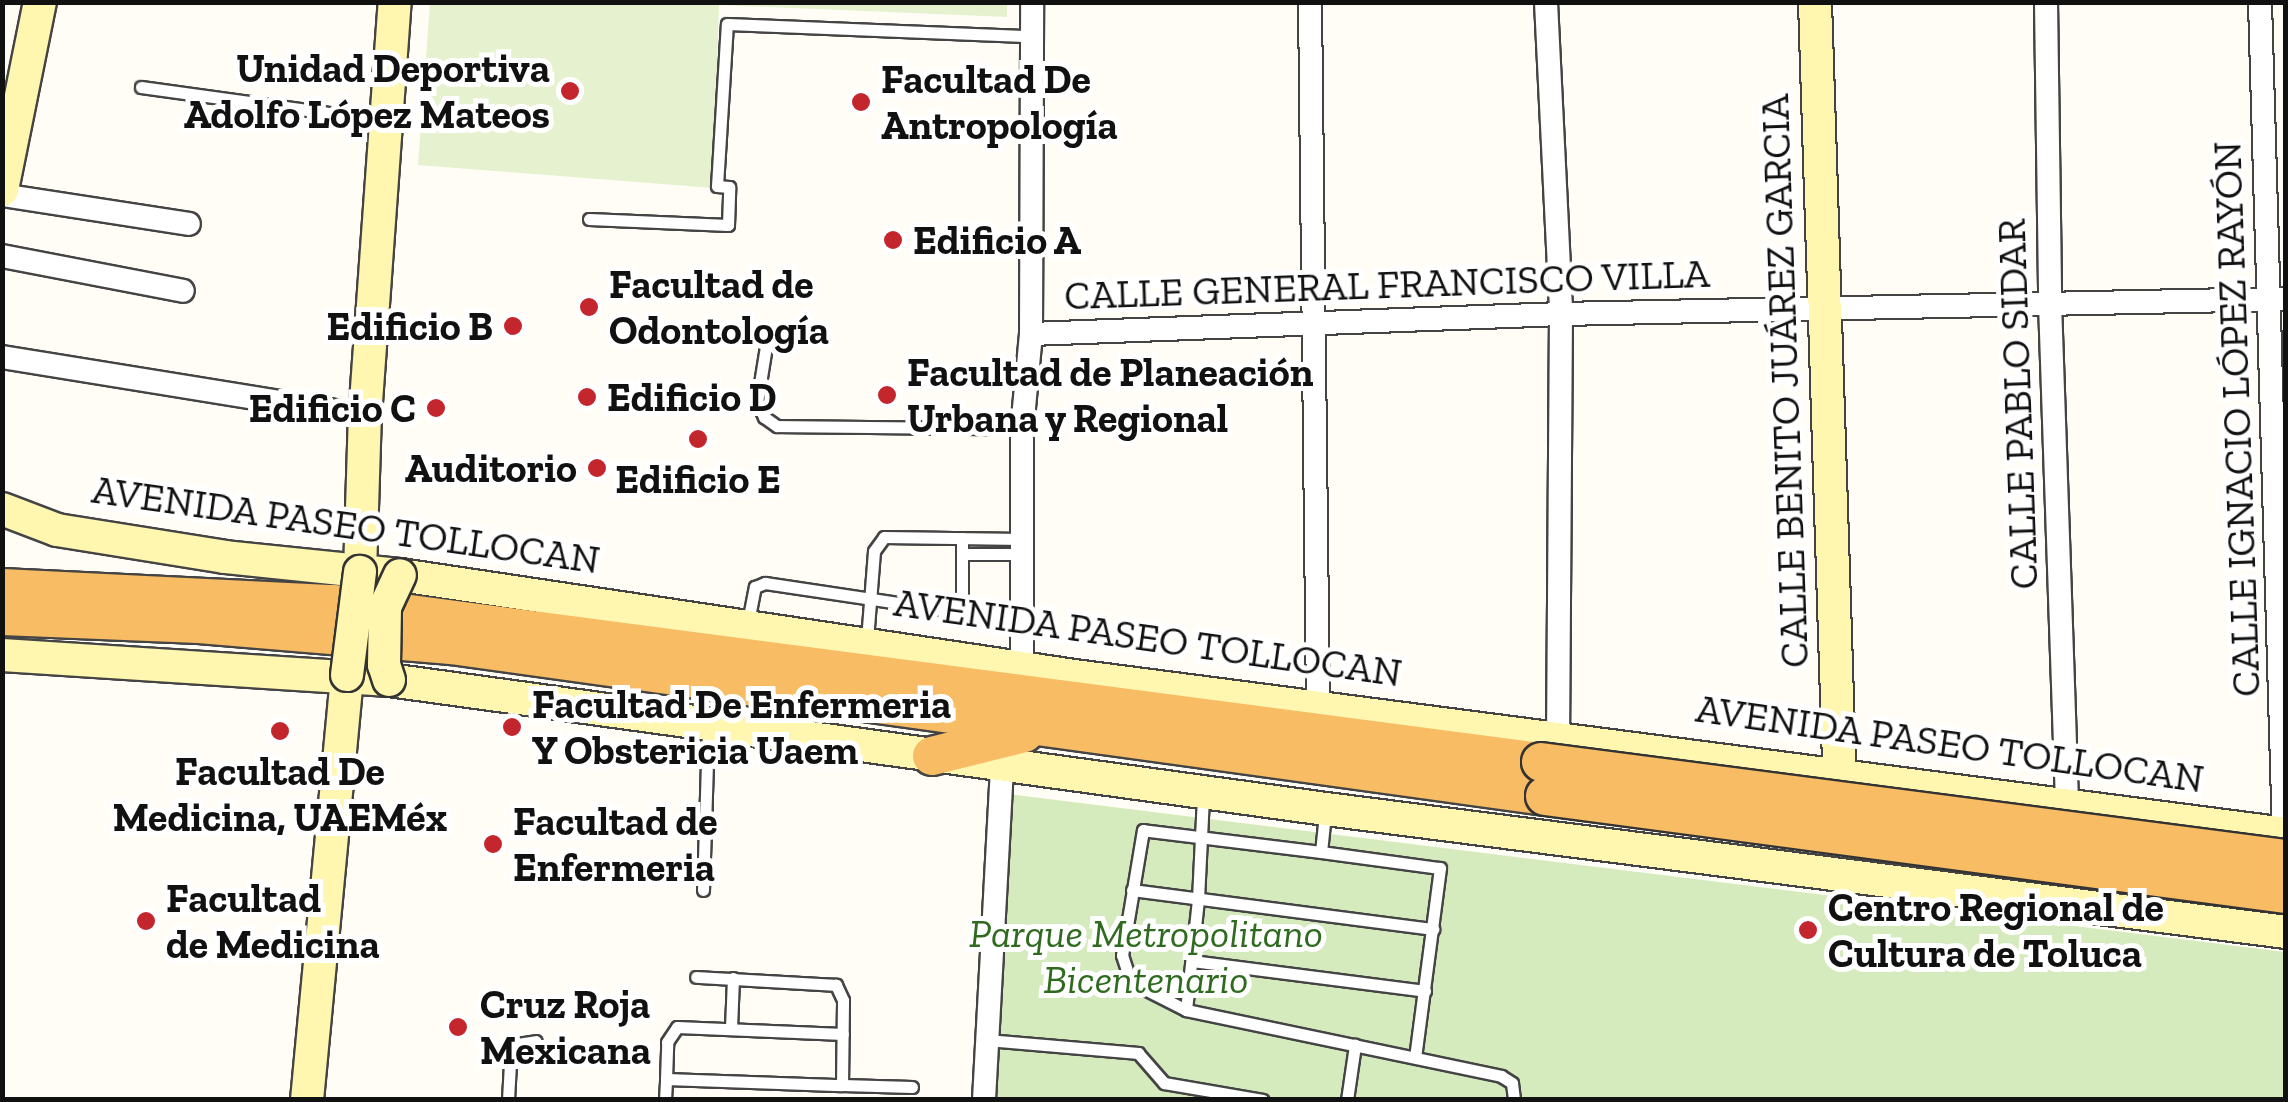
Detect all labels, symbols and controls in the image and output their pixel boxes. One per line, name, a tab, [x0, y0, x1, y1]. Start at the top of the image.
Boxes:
place label: Unidad Deportiva Adolfo López Mateos	[184, 44, 550, 138]
place label: Facultad De Antropología	[881, 55, 1118, 149]
marker: Unidad Deportiva Adolfo López Mateos	[559, 80, 581, 102]
marker: Facultad De Antropología	[850, 91, 872, 113]
street label: CALLE BENITO JUÁREZ GARCIA	[1750, 93, 1818, 669]
street label: CALLE IGNACIO LÓPEZ RAYÓN	[2202, 140, 2270, 698]
place label: Edificio A	[913, 216, 1082, 264]
street label: CALLE PABLO SIDAR	[1987, 218, 2047, 590]
marker: Edificio A	[882, 229, 904, 251]
street label: CALLE GENERAL FRANCISCO VILLA	[1062, 249, 1712, 319]
place label: Facultad de Odontología	[609, 260, 829, 354]
marker: Facultad de Odontología	[578, 296, 600, 318]
place label: Edificio B	[327, 302, 493, 350]
marker: Edificio B	[502, 315, 524, 337]
place label: Facultad de Planeación Urbana y Regional	[907, 348, 1313, 442]
place label: Edificio D	[607, 373, 776, 421]
place label: Edificio C	[249, 384, 416, 432]
marker: Facultad de Planeación Urbana y Regional	[876, 384, 898, 406]
marker: Edificio D	[576, 386, 598, 408]
marker: Edificio C	[425, 397, 447, 419]
marker: Edificio E	[687, 428, 709, 450]
place label: Auditorio	[405, 444, 577, 492]
place label: Edificio E	[615, 455, 781, 503]
marker: Auditorio	[586, 457, 608, 479]
street label: AVENIDA PASEO TOLLOCAN	[88, 464, 604, 584]
street label: AVENIDA PASEO TOLLOCAN	[890, 577, 1406, 697]
place label: Facultad De Enfermeria Y Obstericia Uaem	[532, 680, 951, 774]
street label: AVENIDA PASEO TOLLOCAN	[1692, 683, 2208, 803]
marker: Facultad De Enfermeria Y Obstericia Uaem	[501, 716, 523, 738]
marker: Facultad De Medicina, UAEMéx	[269, 720, 291, 742]
place label: Facultad De Medicina, UAEMéx	[113, 747, 447, 841]
place label: Facultad de Enfermeria	[513, 797, 718, 891]
marker: Facultad de Enfermeria	[482, 833, 504, 855]
place label: Facultad de Medicina	[166, 874, 380, 968]
place label: Centro Regional de Cultura de Toluca	[1828, 883, 2164, 977]
park label: Parque Metropolitano Bicentenario	[969, 909, 1323, 1003]
marker: Facultad de Medicina	[135, 910, 157, 932]
marker: Centro Regional de Cultura de Toluca	[1797, 919, 1819, 941]
place label: Cruz Roja Mexicana	[480, 980, 651, 1074]
marker: Cruz Roja Mexicana	[445, 1014, 471, 1040]

